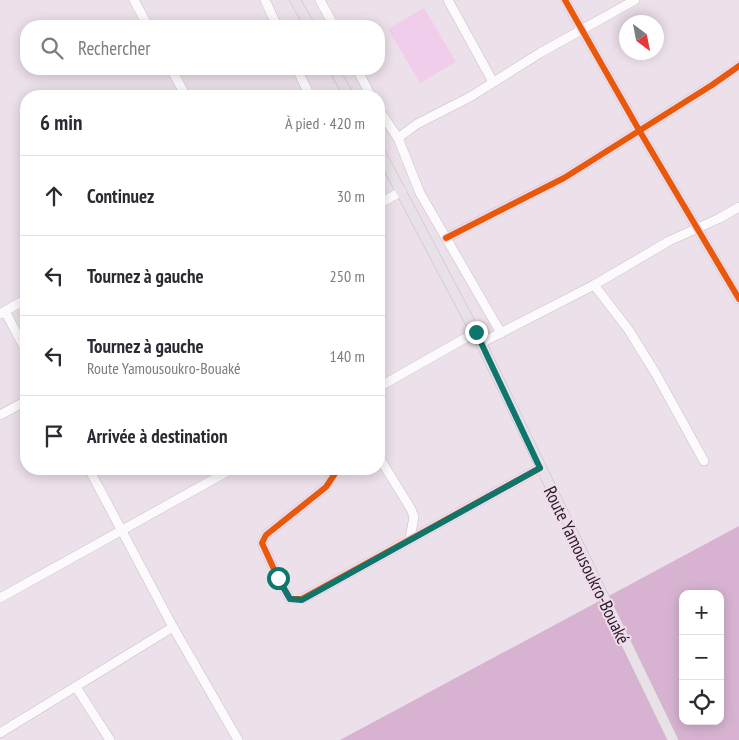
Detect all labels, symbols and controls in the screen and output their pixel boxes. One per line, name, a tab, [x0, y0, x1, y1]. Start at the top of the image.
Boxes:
north arrow	[619, 15, 664, 60]
search box	[20, 20, 385, 75]
icon: search	[38, 34, 66, 62]
text: Rechercher	[78, 36, 150, 60]
text: 6 min	[40, 109, 82, 136]
text: À pied · 420 m	[285, 113, 365, 133]
icon: ahead	[40, 182, 68, 210]
text: Continuez	[87, 184, 154, 208]
text: 30 m	[337, 186, 365, 206]
icon: left	[40, 262, 68, 290]
text: Tournez à gauche	[87, 264, 204, 288]
text: 250 m	[330, 266, 365, 286]
route end	[465, 321, 488, 344]
text: Tournez à gauche	[87, 334, 204, 358]
icon: left	[40, 342, 68, 370]
text: 140 m	[330, 346, 365, 366]
text: Route Yamousoukro-Bouaké	[87, 358, 241, 378]
icon: arrive	[40, 422, 68, 450]
text: Arrivée à destination	[87, 424, 228, 448]
street label: Route Yamousoukro-Bouaké	[539, 482, 635, 648]
route start	[267, 567, 290, 590]
map controls	[679, 590, 724, 725]
button: +	[679, 590, 724, 635]
button: −	[679, 635, 724, 680]
button: locate	[679, 680, 724, 725]

